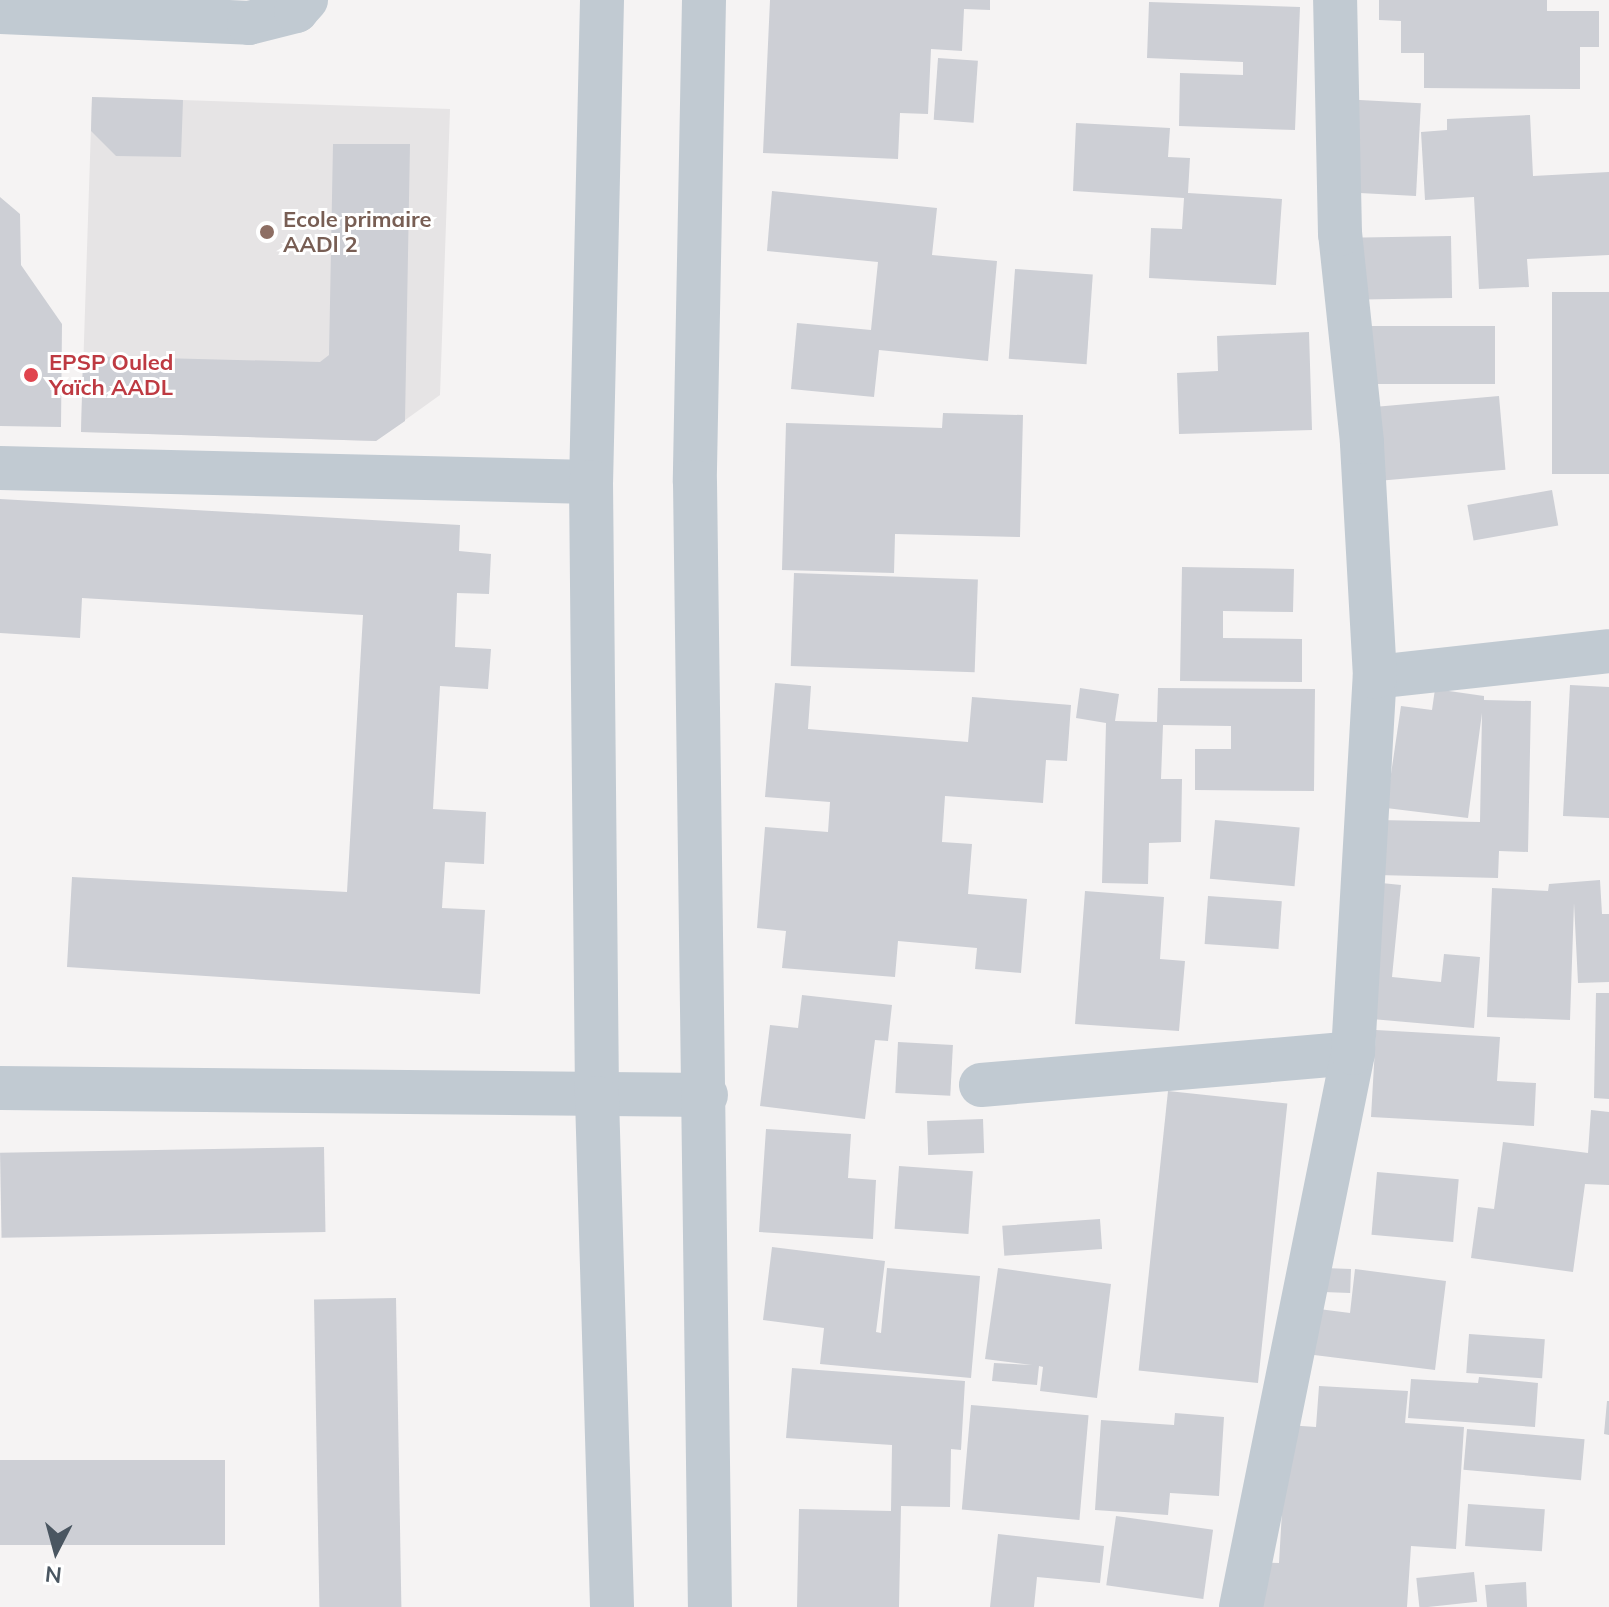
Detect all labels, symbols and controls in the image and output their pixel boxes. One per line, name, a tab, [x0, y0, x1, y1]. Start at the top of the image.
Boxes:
place label: Ecole primaire AADl 2	[283, 206, 431, 258]
marker: Ecole primaire AADl 2	[258, 223, 276, 241]
place label: EPSP Ouled Yaïch AADL	[49, 349, 173, 400]
marker: EPSP Ouled Yaïch AADL	[20, 364, 42, 386]
north arrow	[16, 1511, 96, 1591]
text: N	[44, 1560, 63, 1590]

